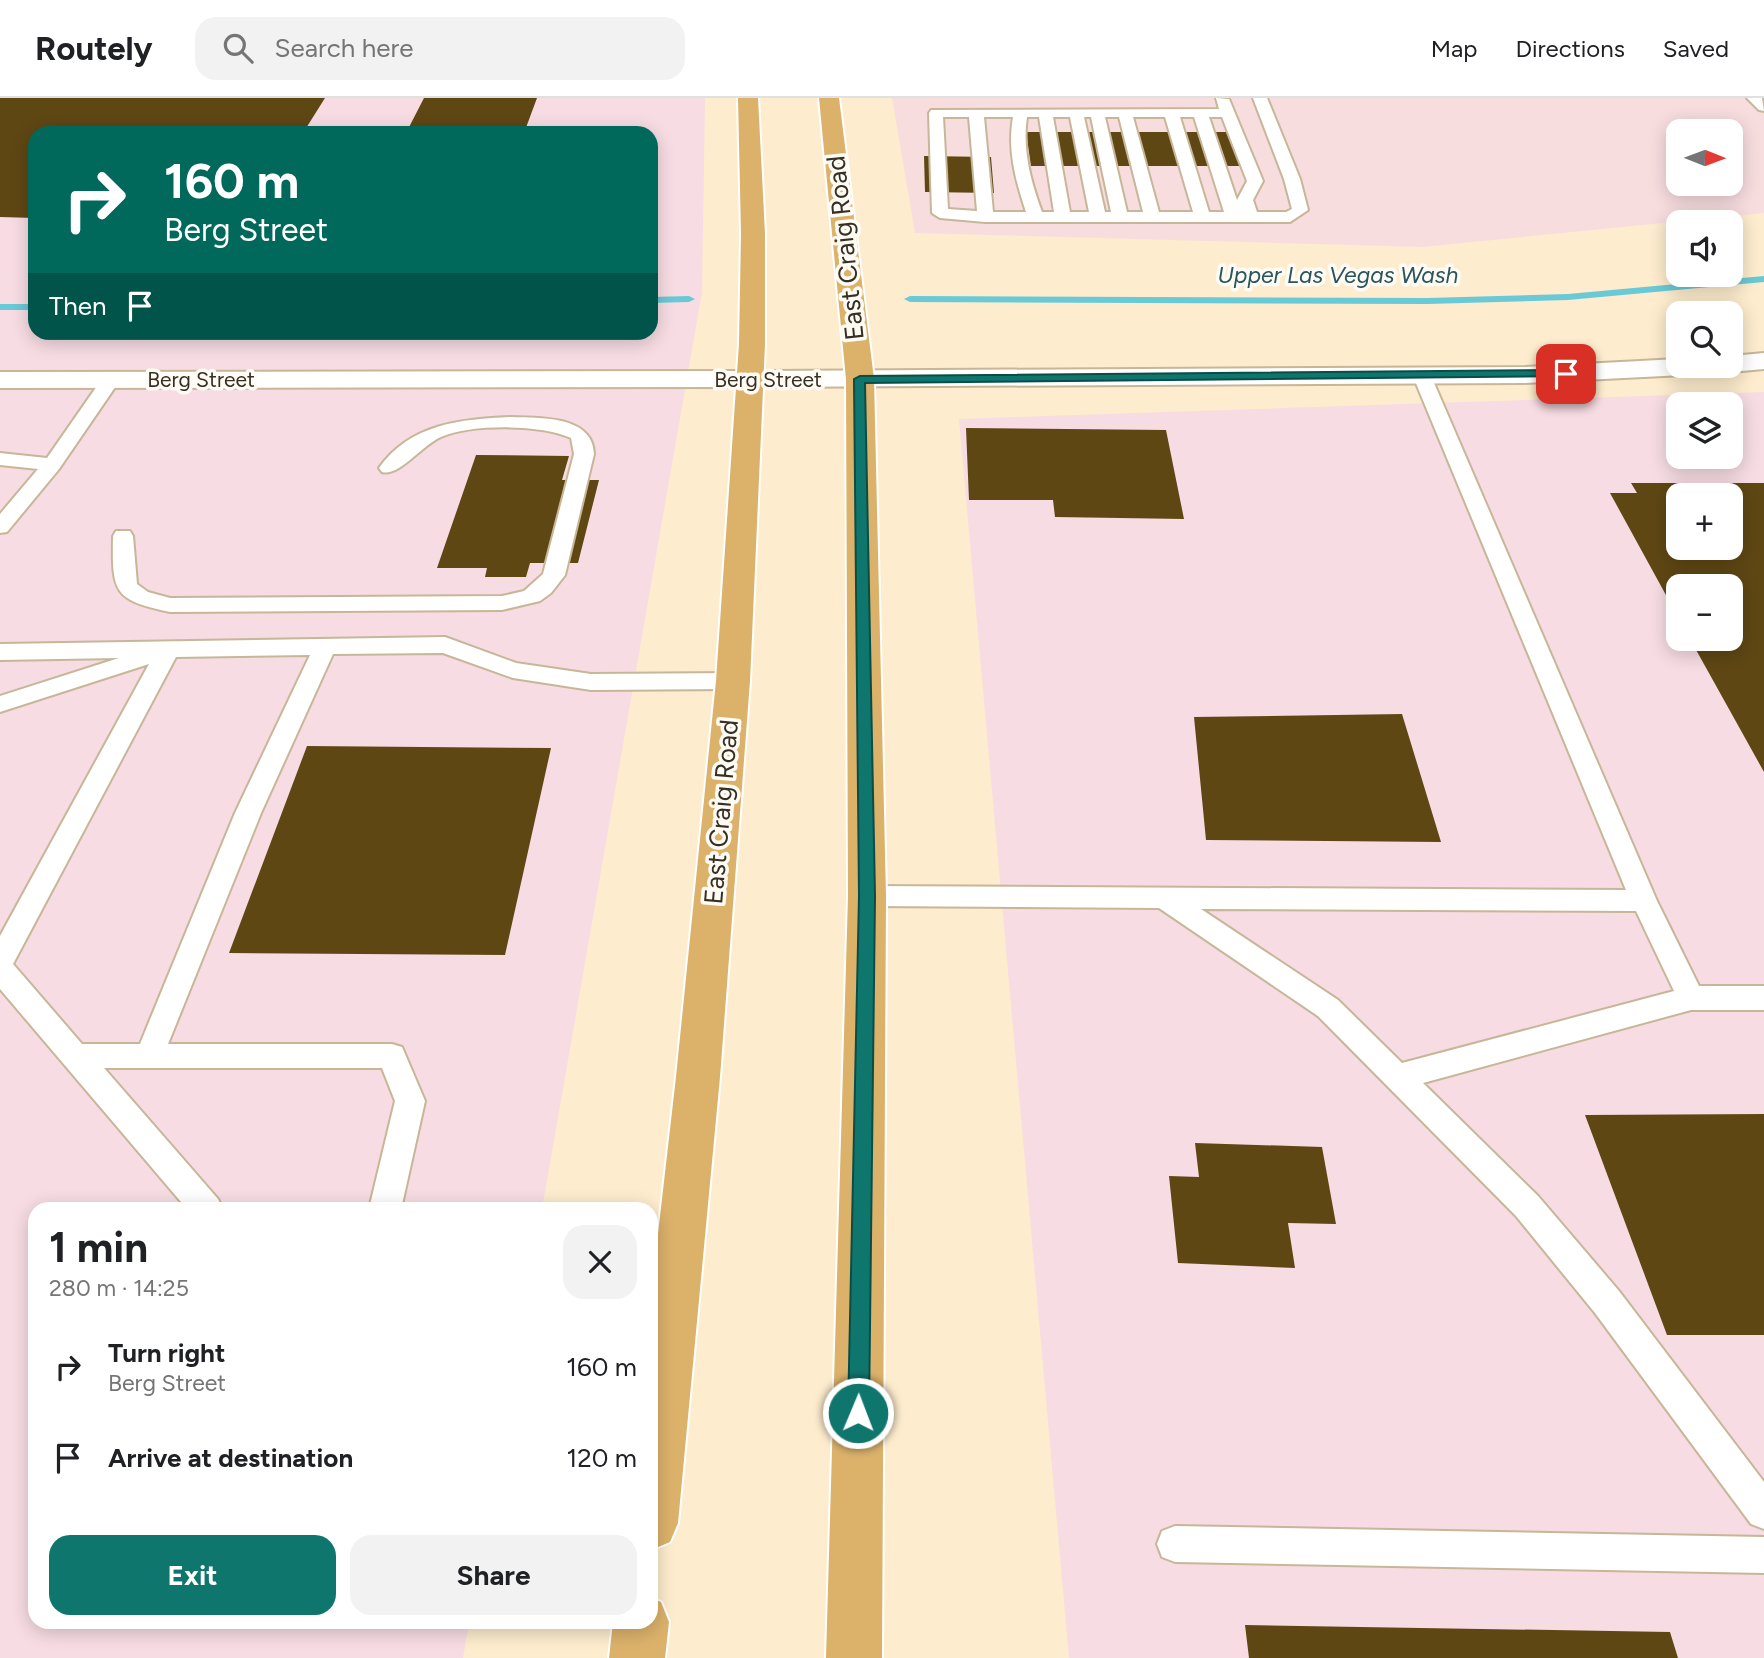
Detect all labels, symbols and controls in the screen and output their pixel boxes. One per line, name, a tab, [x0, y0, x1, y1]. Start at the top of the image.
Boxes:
search box	[195, 17, 685, 80]
text: Routely	[35, 29, 153, 68]
icon: search	[219, 29, 257, 67]
text: Search here	[275, 32, 414, 64]
text: Map	[1431, 34, 1477, 63]
text: Directions	[1515, 34, 1625, 63]
text: Saved	[1663, 34, 1729, 63]
north arrow	[1666, 119, 1743, 196]
map controls	[1666, 119, 1743, 651]
text: 160 m	[164, 151, 299, 210]
icon: right	[49, 154, 140, 245]
street label: East Craig Road	[819, 154, 871, 342]
button: sound	[1666, 210, 1743, 287]
text: Berg Street	[164, 211, 328, 249]
water label: Upper Las Vegas Wash	[1218, 261, 1459, 289]
icon: arrive	[121, 287, 159, 325]
text: Then	[49, 290, 107, 322]
button: search	[1666, 301, 1743, 378]
pin	[1536, 344, 1596, 404]
icon: arrive	[1547, 355, 1585, 393]
street label: Berg Street	[147, 367, 255, 392]
street label: Berg Street	[714, 367, 822, 392]
button: layers	[1666, 392, 1743, 469]
button: +	[1666, 483, 1743, 560]
button: −	[1666, 574, 1743, 651]
street label: East Craig Road	[697, 718, 745, 906]
text: 1 min	[49, 1222, 148, 1273]
button: close	[563, 1225, 637, 1299]
text: 280 m · 14:25	[49, 1274, 189, 1302]
text: Turn right	[108, 1337, 225, 1369]
icon: right	[49, 1348, 87, 1386]
text: 160 m	[566, 1351, 637, 1383]
text: Berg Street	[108, 1369, 226, 1397]
position arrow	[821, 1376, 895, 1450]
icon: arrive	[49, 1439, 87, 1477]
text: Arrive at destination	[108, 1442, 353, 1474]
text: 120 m	[567, 1442, 637, 1474]
button: Exit	[49, 1535, 336, 1615]
button: Share	[350, 1535, 637, 1615]

